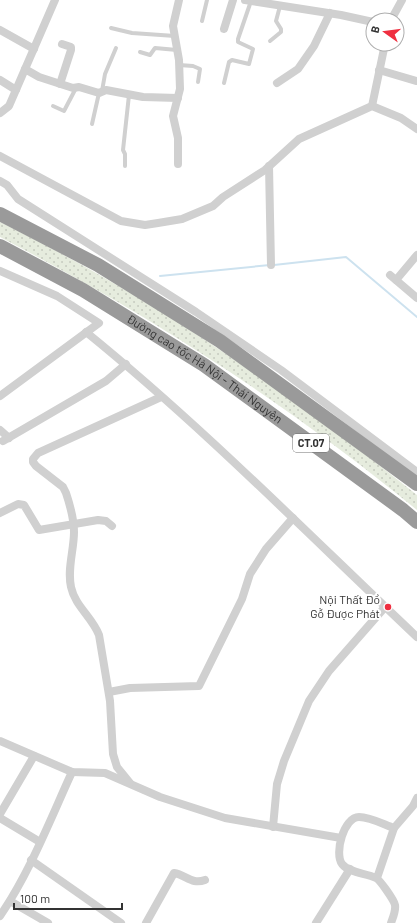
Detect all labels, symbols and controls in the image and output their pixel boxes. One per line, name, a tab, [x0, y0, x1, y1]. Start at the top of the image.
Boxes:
north arrow	[365, 12, 405, 52]
text: B	[368, 24, 382, 34]
street label: Đường cao tốc Hà Nội - Thái Nguyên	[125, 311, 285, 426]
road number: CT.07	[293, 434, 329, 452]
place label: Nội Thất Đồ Gỗ Được Phát	[310, 592, 380, 620]
marker: Nội Thất Đồ Gỗ Được Phát	[383, 602, 393, 612]
scale bar	[14, 885, 122, 911]
text: 100 m	[20, 891, 50, 905]

